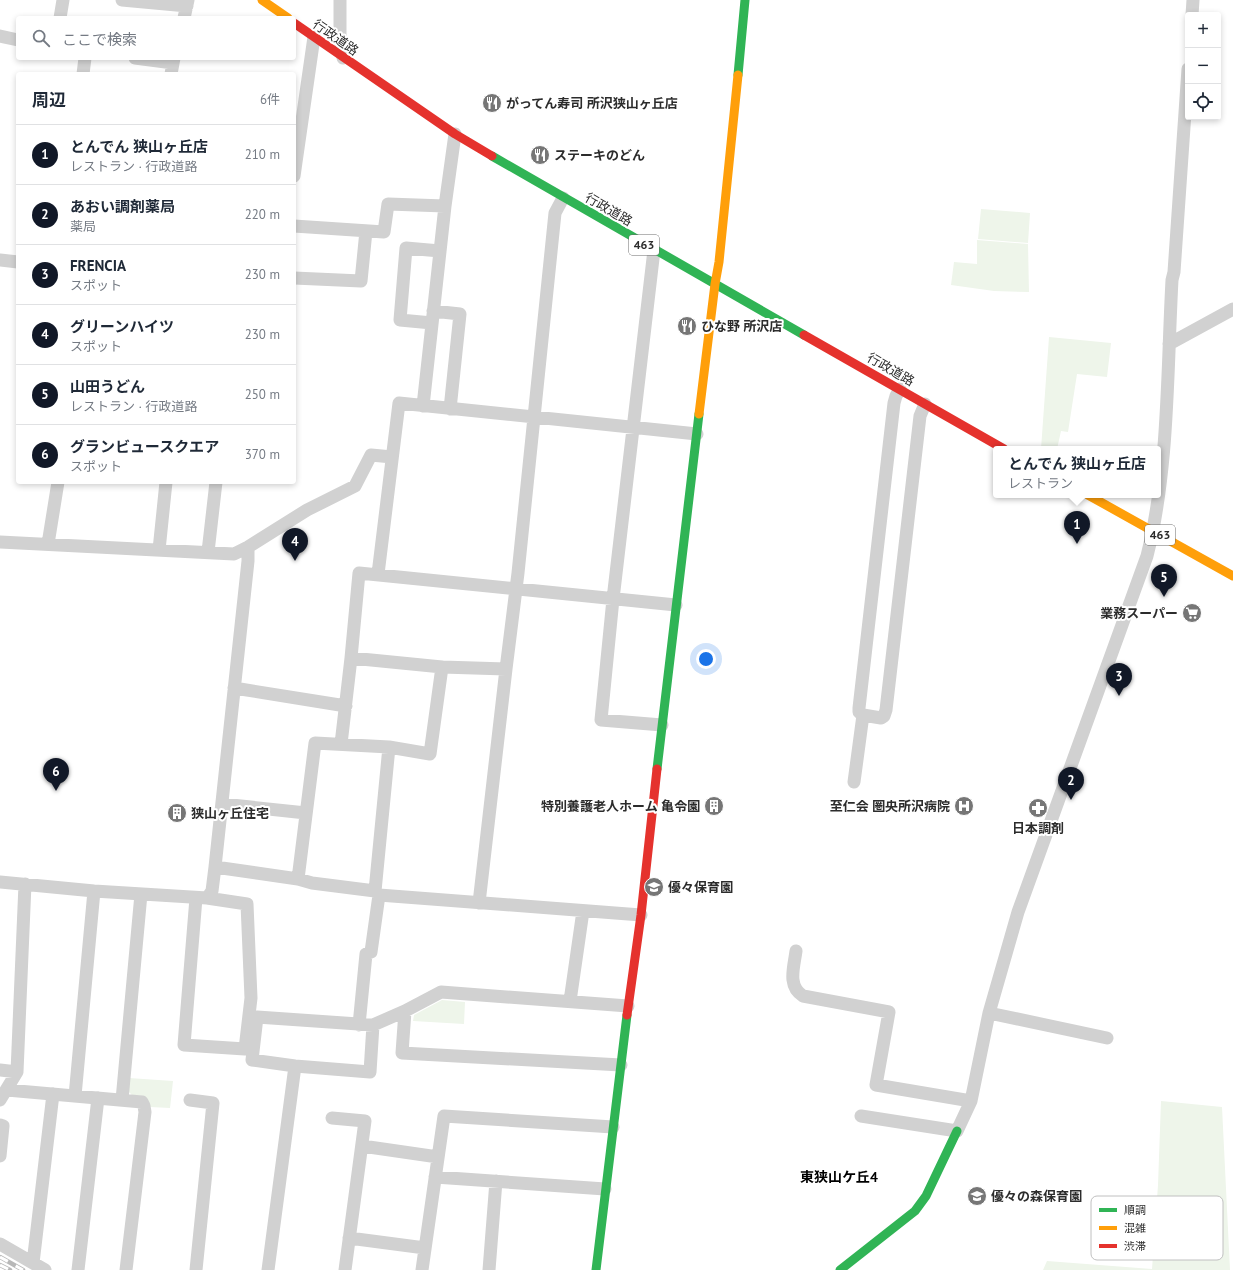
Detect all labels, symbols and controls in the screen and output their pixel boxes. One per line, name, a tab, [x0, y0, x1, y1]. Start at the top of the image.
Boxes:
map controls	[1185, 12, 1221, 120]
button: +	[1185, 12, 1221, 48]
search box	[16, 16, 296, 60]
street label: 行政道路	[310, 16, 362, 59]
icon: search	[30, 27, 52, 49]
text: ここで検索	[62, 30, 137, 49]
button: −	[1185, 48, 1221, 84]
button: locate	[1185, 84, 1221, 120]
text: 周辺	[32, 89, 66, 111]
text: 6件	[260, 91, 280, 108]
restaurant icon: がってん寿司 所沢狭山ヶ丘店	[481, 92, 503, 114]
place label: がってん寿司 所沢狭山ヶ丘店	[506, 95, 678, 112]
text: とんでん 狭山ヶ丘店	[70, 137, 208, 156]
restaurant icon: ステーキのどん	[529, 144, 551, 166]
text: 1	[41, 146, 49, 163]
text: 210 m	[245, 146, 280, 163]
place label: ステーキのどん	[554, 147, 645, 164]
text: レストラン · 行政道路	[70, 158, 197, 175]
street label: 行政道路	[582, 189, 636, 230]
text: あおい調剤薬局	[70, 197, 175, 216]
text: 2	[41, 206, 49, 223]
text: 220 m	[245, 206, 280, 223]
text: 薬局	[70, 218, 96, 235]
road number: 463	[629, 235, 659, 255]
text: FRENCIA	[70, 256, 126, 275]
text: 3	[41, 266, 49, 283]
text: 230 m	[245, 266, 280, 283]
text: スポット	[70, 277, 122, 294]
restaurant icon: ひな野 所沢店	[676, 315, 698, 337]
text: グリーンハイツ	[70, 317, 174, 336]
place label: ひな野 所沢店	[701, 318, 782, 335]
text: 4	[41, 326, 49, 343]
text: 230 m	[245, 326, 280, 343]
text: スポット	[70, 338, 122, 355]
street label: 行政道路	[864, 349, 918, 390]
text: 山田うどん	[70, 377, 145, 396]
text: 5	[41, 386, 49, 403]
text: 250 m	[245, 386, 280, 403]
text: レストラン · 行政道路	[70, 398, 197, 415]
text: グランビュースクエア	[70, 437, 219, 456]
text: 6	[41, 446, 49, 463]
text: 370 m	[245, 446, 280, 463]
popup	[993, 446, 1161, 498]
text: とんでん 狭山ヶ丘店	[1008, 454, 1146, 473]
text: スポット	[70, 458, 122, 475]
text: レストラン	[1008, 475, 1073, 492]
pin: 1	[1064, 511, 1090, 544]
road number: 463	[1145, 525, 1175, 545]
pin: 4	[282, 528, 308, 561]
pin: 5	[1151, 564, 1177, 597]
supermarket icon: 業務スーパー	[1181, 602, 1203, 624]
place label: 業務スーパー	[1100, 605, 1178, 622]
your location	[696, 649, 716, 669]
pin: 3	[1106, 663, 1132, 696]
pin: 6	[43, 758, 69, 791]
pin: 2	[1058, 767, 1084, 800]
building icon: 特別養護老人ホーム 亀令園	[703, 795, 725, 817]
hospital icon: 至仁会 圏央所沢病院	[953, 795, 975, 817]
pharmacy icon: 日本調剤	[1027, 797, 1049, 819]
place label: 特別養護老人ホーム 亀令園	[541, 798, 700, 815]
place label: 至仁会 圏央所沢病院	[830, 798, 950, 815]
building icon: 狭山ヶ丘住宅	[166, 802, 188, 824]
place label: 狭山ヶ丘住宅	[191, 805, 269, 822]
place label: 日本調剤	[1012, 820, 1064, 837]
school or university icon: 優々保育園	[643, 876, 665, 898]
place label: 優々保育園	[668, 879, 733, 896]
district label: 東狭山ケ丘4	[800, 1168, 878, 1186]
school or university icon: 優々の森保育園	[966, 1185, 988, 1207]
place label: 優々の森保育園	[991, 1188, 1082, 1205]
legend	[1091, 1196, 1223, 1260]
text: 順調	[1124, 1203, 1146, 1217]
text: 混雑	[1124, 1221, 1146, 1235]
text: 渋滞	[1124, 1239, 1146, 1253]

